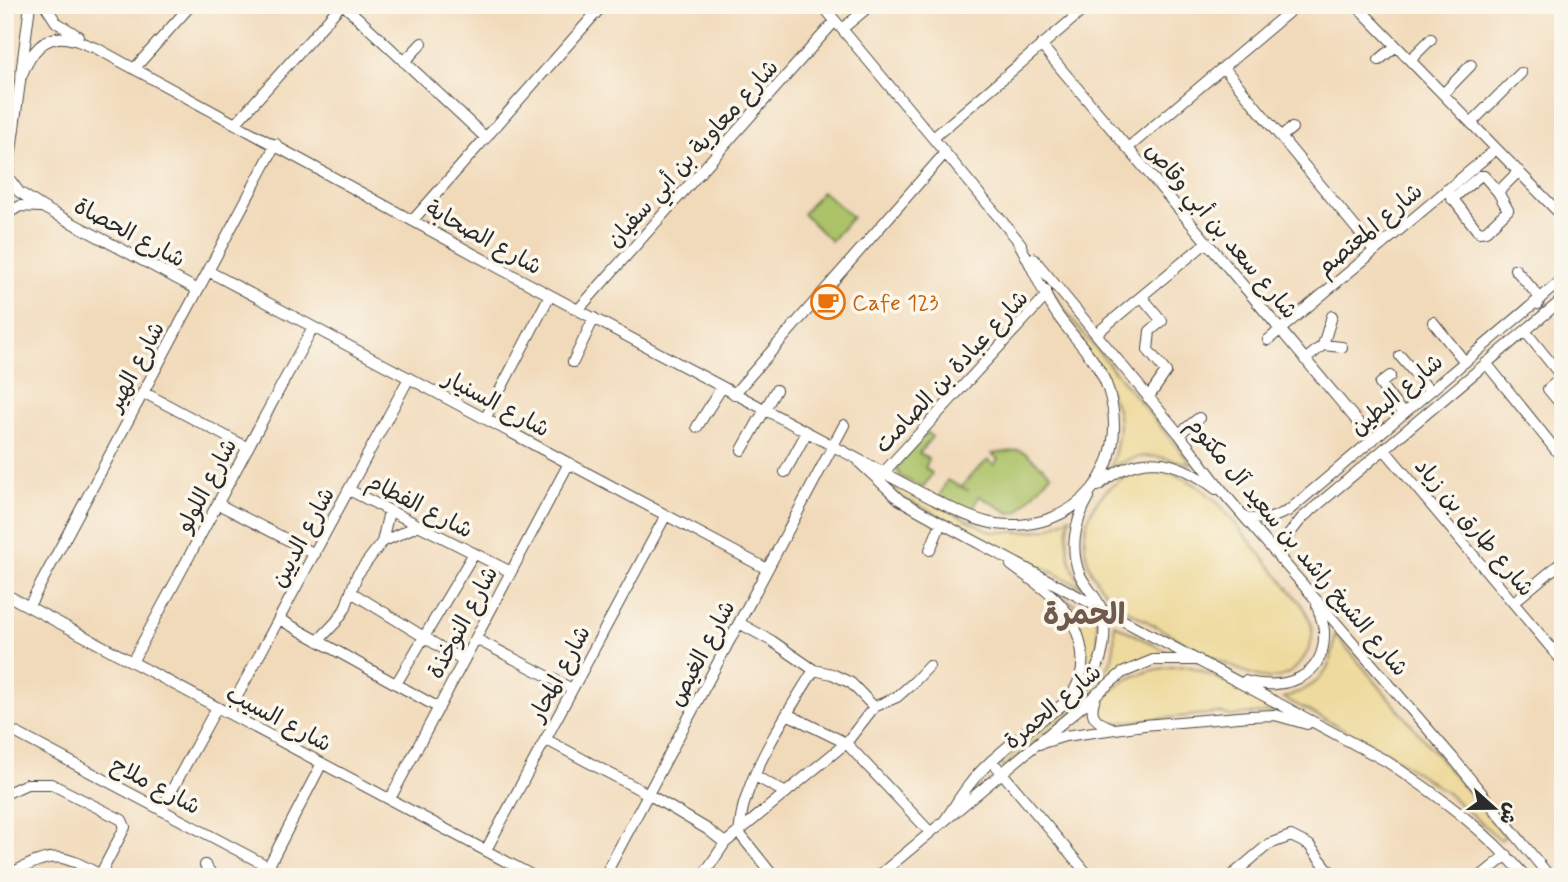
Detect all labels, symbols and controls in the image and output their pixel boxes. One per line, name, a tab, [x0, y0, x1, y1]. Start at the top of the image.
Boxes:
street label: شارع معاوية بن أبي سفيان	[600, 53, 789, 258]
street label: شارع سعد بن أبي وقاص	[1134, 136, 1304, 329]
street label: شارع المعتصم	[1311, 177, 1430, 285]
street label: شارع الحصاة	[68, 192, 190, 276]
street label: شارع الصحابة	[420, 194, 547, 283]
cafe icon: Cafe 123	[809, 283, 847, 321]
street label: شارع عبادة بن الصامت	[869, 284, 1036, 460]
place label: Cafe 123	[852, 289, 939, 319]
street label: شارع الهير	[100, 317, 173, 419]
street label: شارع البطين	[1344, 348, 1450, 443]
street label: شارع السنيار	[436, 363, 554, 445]
street label: شارع الشيخ راشد بن سعيد آل مكتوم	[1179, 411, 1414, 683]
street label: شارع اللولو	[170, 434, 245, 539]
street label: شارع طارق بن زياد	[1407, 453, 1540, 604]
street label: شارع الفطام	[361, 467, 477, 546]
street label: شارع الديين	[265, 483, 343, 593]
street label: شارع النوخذة	[422, 561, 506, 684]
street label: شارع الغيص	[662, 596, 743, 712]
district label: الحمرة	[1043, 596, 1125, 635]
street label: شارع المحار	[522, 621, 598, 729]
street label: شارع الحمرة	[998, 658, 1108, 757]
street label: شارع السيب	[220, 679, 336, 760]
street label: شارع ملاح	[105, 751, 205, 823]
north arrow	[1460, 774, 1530, 844]
text: ش	[1493, 799, 1524, 828]

